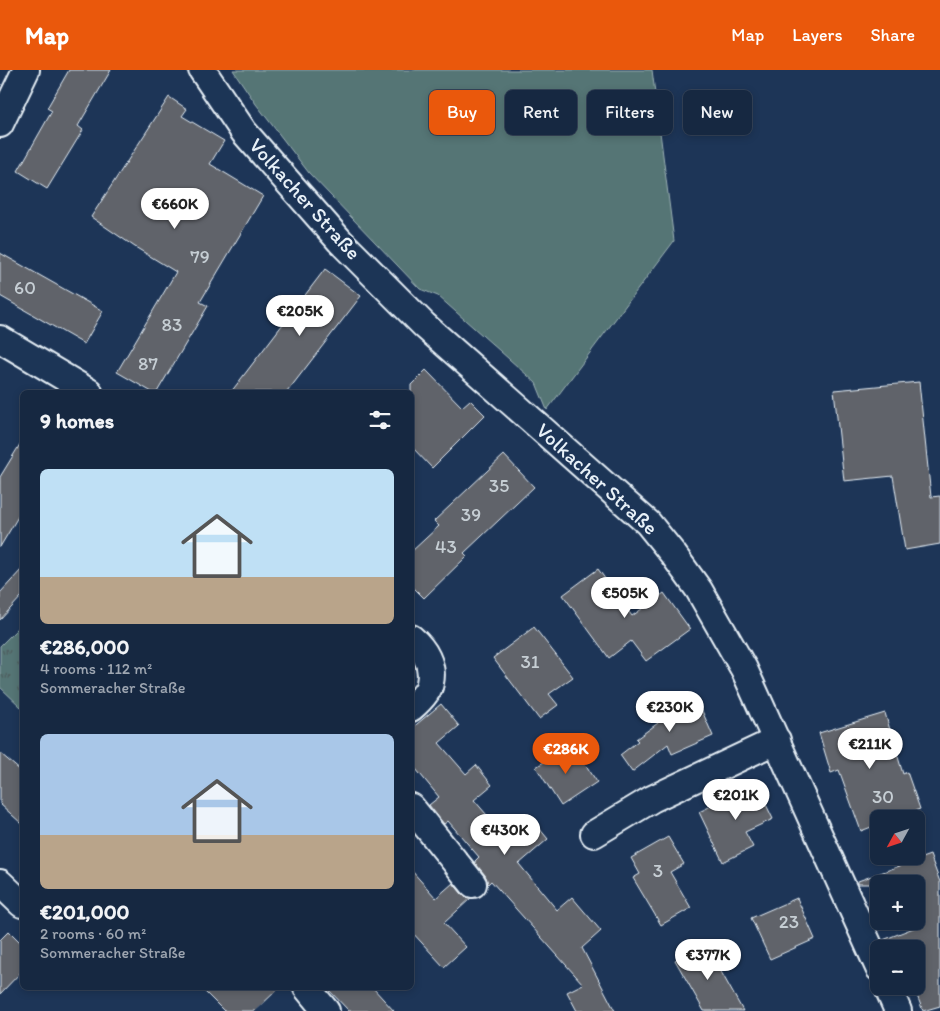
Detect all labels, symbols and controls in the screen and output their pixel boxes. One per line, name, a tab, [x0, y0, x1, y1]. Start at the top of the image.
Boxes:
text: Map	[25, 21, 69, 50]
text: Map	[731, 24, 764, 46]
text: Layers	[792, 24, 842, 46]
text: Share	[870, 24, 915, 46]
chip: Buy	[429, 90, 495, 135]
chip: Rent	[505, 90, 577, 135]
chip: Filters	[587, 90, 673, 135]
chip: New	[683, 90, 752, 135]
street label: Volkacher Straße	[244, 133, 367, 265]
pin: €660K	[140, 188, 210, 230]
text: €660K	[152, 194, 198, 213]
house number: 79	[190, 245, 210, 268]
house number: 60	[14, 276, 36, 299]
pin: €205K	[265, 294, 335, 337]
text: €205K	[277, 301, 323, 320]
house number: 83	[162, 313, 182, 336]
house number: 87	[138, 352, 158, 375]
icon: filters	[366, 406, 394, 434]
text: 9 homes	[40, 408, 114, 433]
street label: Volkacher Straße	[531, 417, 663, 540]
house number: 35	[489, 474, 509, 497]
icon: home	[172, 501, 262, 591]
house number: 39	[461, 503, 481, 526]
house number: 43	[435, 535, 457, 558]
pin: €505K	[590, 576, 660, 619]
text: €505K	[602, 583, 648, 602]
text: €286,000	[40, 634, 129, 659]
house number: 31	[520, 650, 540, 673]
text: 4 rooms · 112 m²	[40, 659, 152, 678]
text: Sommeracher Straße	[40, 678, 185, 697]
pin: €230K	[635, 690, 705, 733]
text: €230K	[647, 697, 693, 716]
pin: €211K	[835, 728, 905, 770]
pin: €286K	[531, 732, 601, 775]
text: €211K	[849, 734, 891, 753]
text: €286K	[543, 739, 589, 758]
icon: home	[172, 766, 262, 856]
pin: €201K	[701, 778, 771, 821]
text: €201K	[713, 785, 759, 804]
house number: 30	[872, 785, 894, 808]
north arrow	[870, 810, 925, 865]
map controls	[870, 810, 925, 995]
pin: €430K	[470, 814, 540, 856]
text: €430K	[481, 820, 529, 839]
house number: 3	[653, 859, 663, 882]
button: +	[870, 875, 925, 930]
text: €201,000	[40, 899, 130, 924]
house number: 23	[779, 910, 799, 933]
text: 2 rooms · 60 m²	[40, 924, 146, 943]
pin: €377K	[673, 938, 743, 981]
button: −	[870, 940, 925, 995]
text: Sommeracher Straße	[40, 943, 185, 962]
text: €377K	[686, 945, 730, 964]

